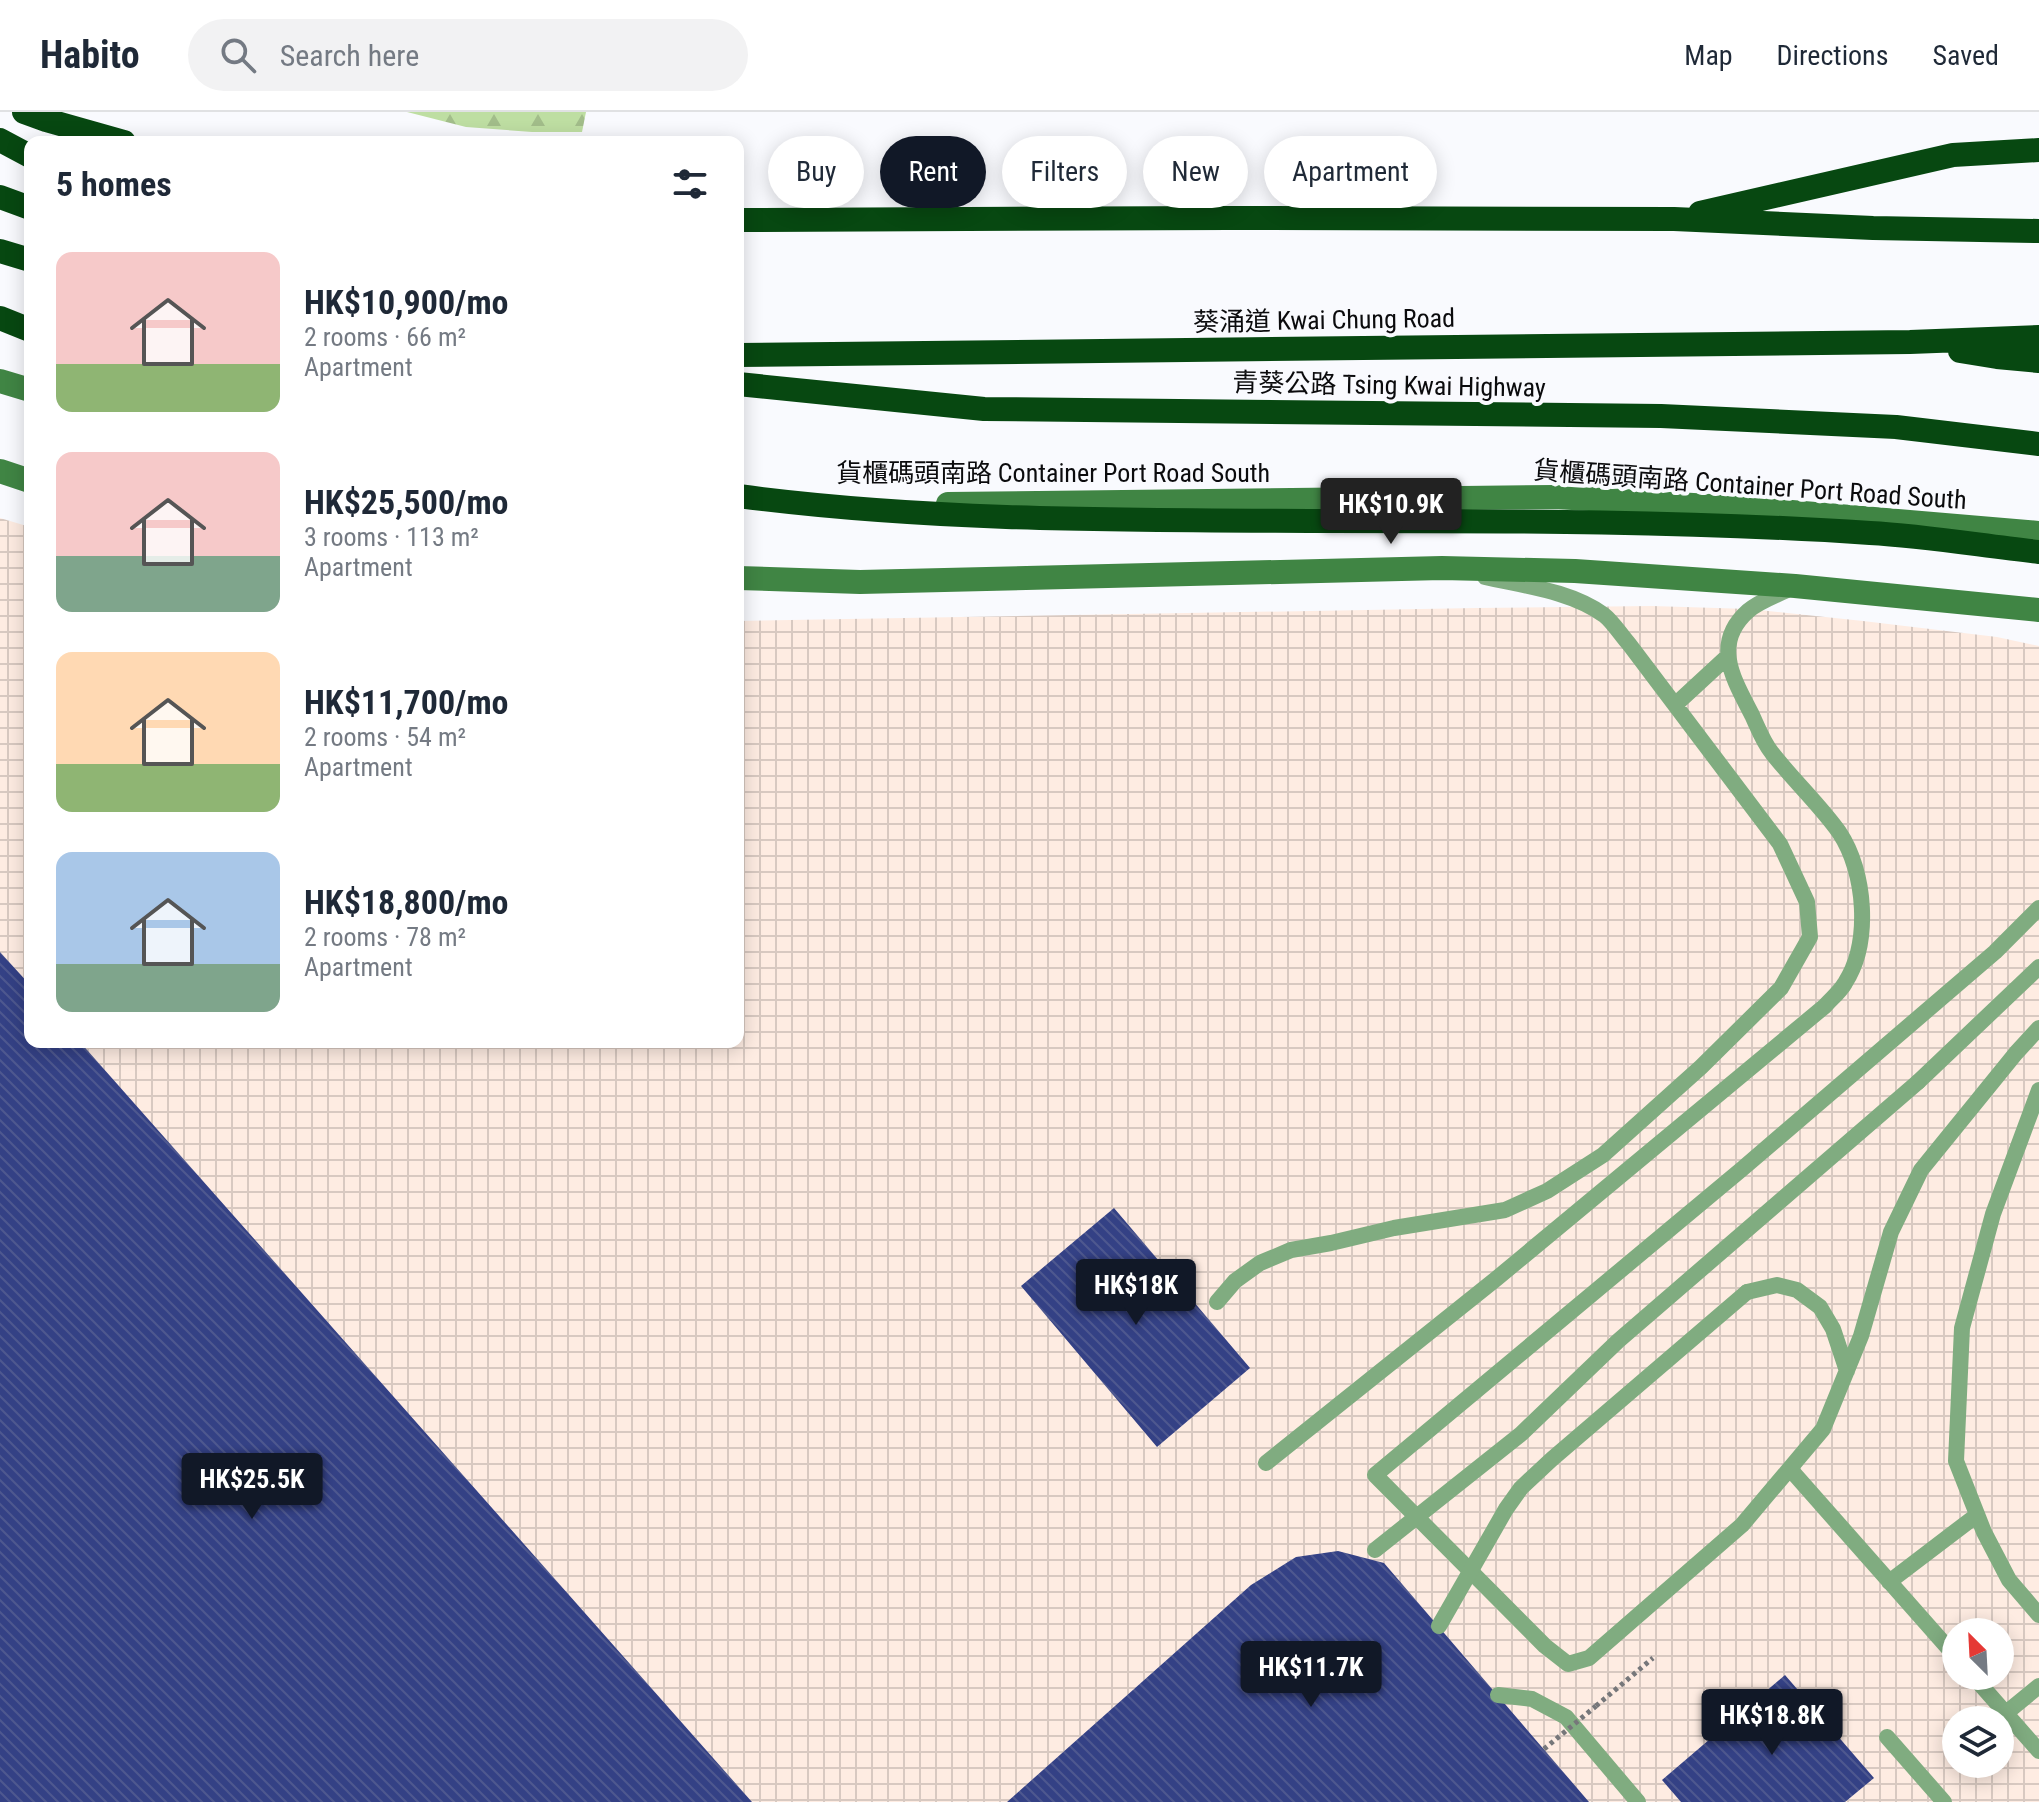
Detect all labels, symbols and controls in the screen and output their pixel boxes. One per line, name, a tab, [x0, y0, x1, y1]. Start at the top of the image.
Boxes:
search box	[188, 19, 748, 91]
text: Habito	[40, 33, 140, 77]
icon: search	[216, 33, 260, 77]
text: Search here	[280, 38, 419, 73]
text: Map	[1684, 39, 1733, 72]
text: Directions	[1777, 39, 1888, 72]
text: Saved	[1932, 39, 1999, 72]
chip: Buy	[768, 136, 864, 208]
chip: Rent	[880, 136, 986, 208]
chip: Filters	[1002, 136, 1127, 208]
chip: New	[1143, 136, 1248, 208]
chip: Apartment	[1264, 136, 1437, 208]
icon: filters	[668, 162, 712, 206]
text: 5 homes	[56, 164, 172, 204]
text: HK$10,900/mo	[304, 282, 509, 322]
icon: home	[120, 284, 216, 380]
street label: 葵涌道 Kwai Chung Road	[1193, 303, 1455, 337]
text: 2 rooms · 66 m²	[304, 322, 466, 352]
text: Apartment	[304, 352, 413, 382]
street label: 青葵公路 Tsing Kwai Highway	[1232, 367, 1546, 403]
street label: 貨櫃碼頭南路 Container Port Road South	[1532, 455, 1968, 515]
street label: 貨櫃碼頭南路 Container Port Road South	[836, 458, 1270, 488]
pin: HK$10.9K	[1308, 478, 1474, 546]
text: HK$25,500/mo	[304, 482, 509, 522]
icon: home	[120, 484, 216, 580]
text: HK$10.9K	[1339, 489, 1443, 519]
text: 3 rooms · 113 m²	[304, 522, 479, 552]
text: Apartment	[304, 552, 413, 582]
text: HK$11,700/mo	[304, 682, 509, 722]
icon: home	[120, 684, 216, 780]
text: 2 rooms · 54 m²	[304, 722, 466, 752]
text: Apartment	[304, 752, 413, 782]
text: HK$18,800/mo	[304, 882, 509, 922]
icon: home	[120, 884, 216, 980]
text: 2 rooms · 78 m²	[304, 922, 466, 952]
text: Apartment	[304, 952, 413, 982]
pin: HK$18K	[1071, 1259, 1201, 1327]
text: HK$18K	[1094, 1270, 1178, 1300]
pin: HK$25.5K	[169, 1453, 335, 1521]
text: HK$25.5K	[200, 1464, 304, 1494]
north arrow	[1942, 1618, 2014, 1690]
map controls	[1942, 1618, 2014, 1778]
pin: HK$11.7K	[1228, 1641, 1394, 1709]
text: HK$11.7K	[1259, 1652, 1363, 1682]
pin: HK$18.8K	[1689, 1689, 1855, 1757]
text: HK$18.8K	[1720, 1700, 1824, 1730]
button: layers	[1942, 1706, 2014, 1778]

